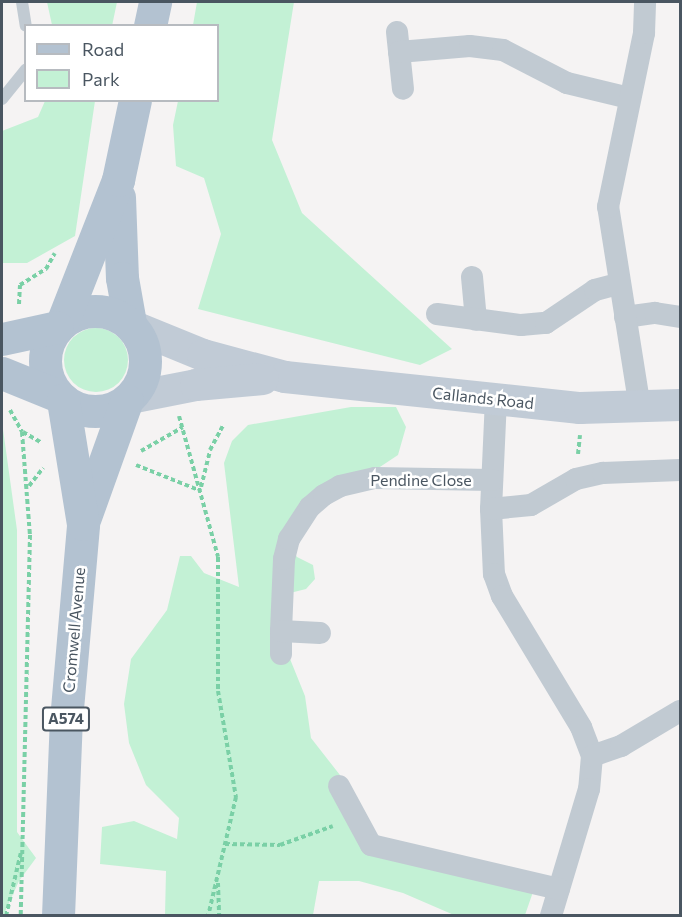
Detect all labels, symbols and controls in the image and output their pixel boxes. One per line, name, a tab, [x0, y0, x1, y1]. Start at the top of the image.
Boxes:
legend	[24, 24, 219, 102]
text: Road	[82, 38, 124, 60]
text: Park	[82, 68, 120, 90]
street label: Callands Road	[431, 383, 535, 413]
street label: Pendine Close	[370, 470, 472, 490]
street label: Cromwell Avenue	[59, 566, 89, 694]
road number: A574	[40, 707, 92, 731]

